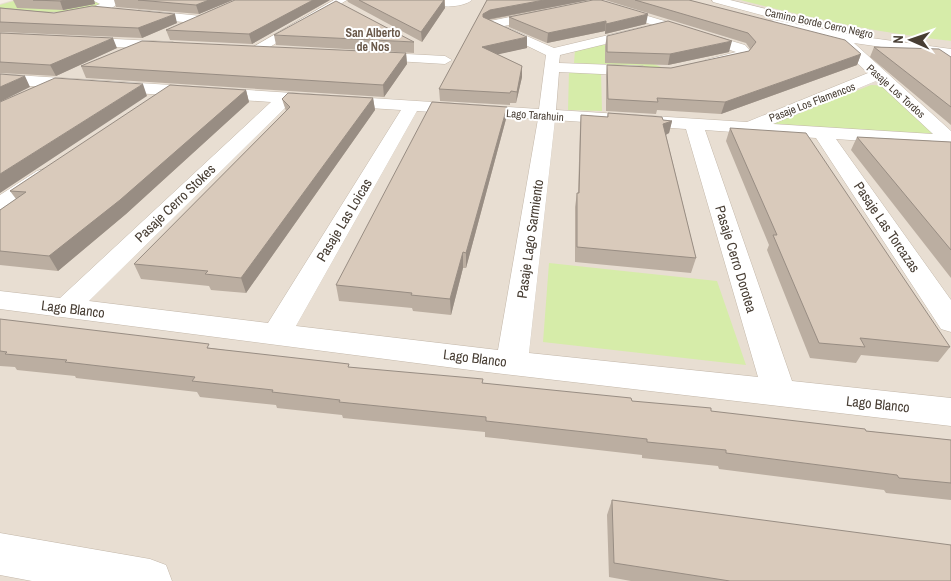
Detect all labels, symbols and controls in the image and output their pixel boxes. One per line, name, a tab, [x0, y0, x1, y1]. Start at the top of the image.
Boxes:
street label: Camino Borde Cerro Negro	[764, 5, 874, 41]
north arrow	[886, 15, 936, 65]
district label: San Alberto de Nos	[346, 25, 400, 55]
text: N	[889, 35, 907, 44]
street label: Pasaje Los Tordos	[864, 61, 929, 121]
street label: Pasaje Los Flamencos	[767, 79, 858, 125]
street label: Lago Tarahuin	[506, 106, 564, 124]
street label: Pasaje Cerro Stokes	[131, 160, 219, 246]
street label: Pasaje Las Loicas	[312, 175, 376, 265]
street label: Pasaje Lago Sarmiento	[513, 178, 547, 300]
street label: Pasaje Las Torcazas	[850, 178, 924, 276]
street label: Pasaje Cerro Dorotea	[711, 203, 761, 315]
street label: Lago Blanco	[40, 296, 106, 322]
street label: Lago Blanco	[442, 345, 508, 371]
street label: Lago Blanco	[845, 392, 911, 416]

